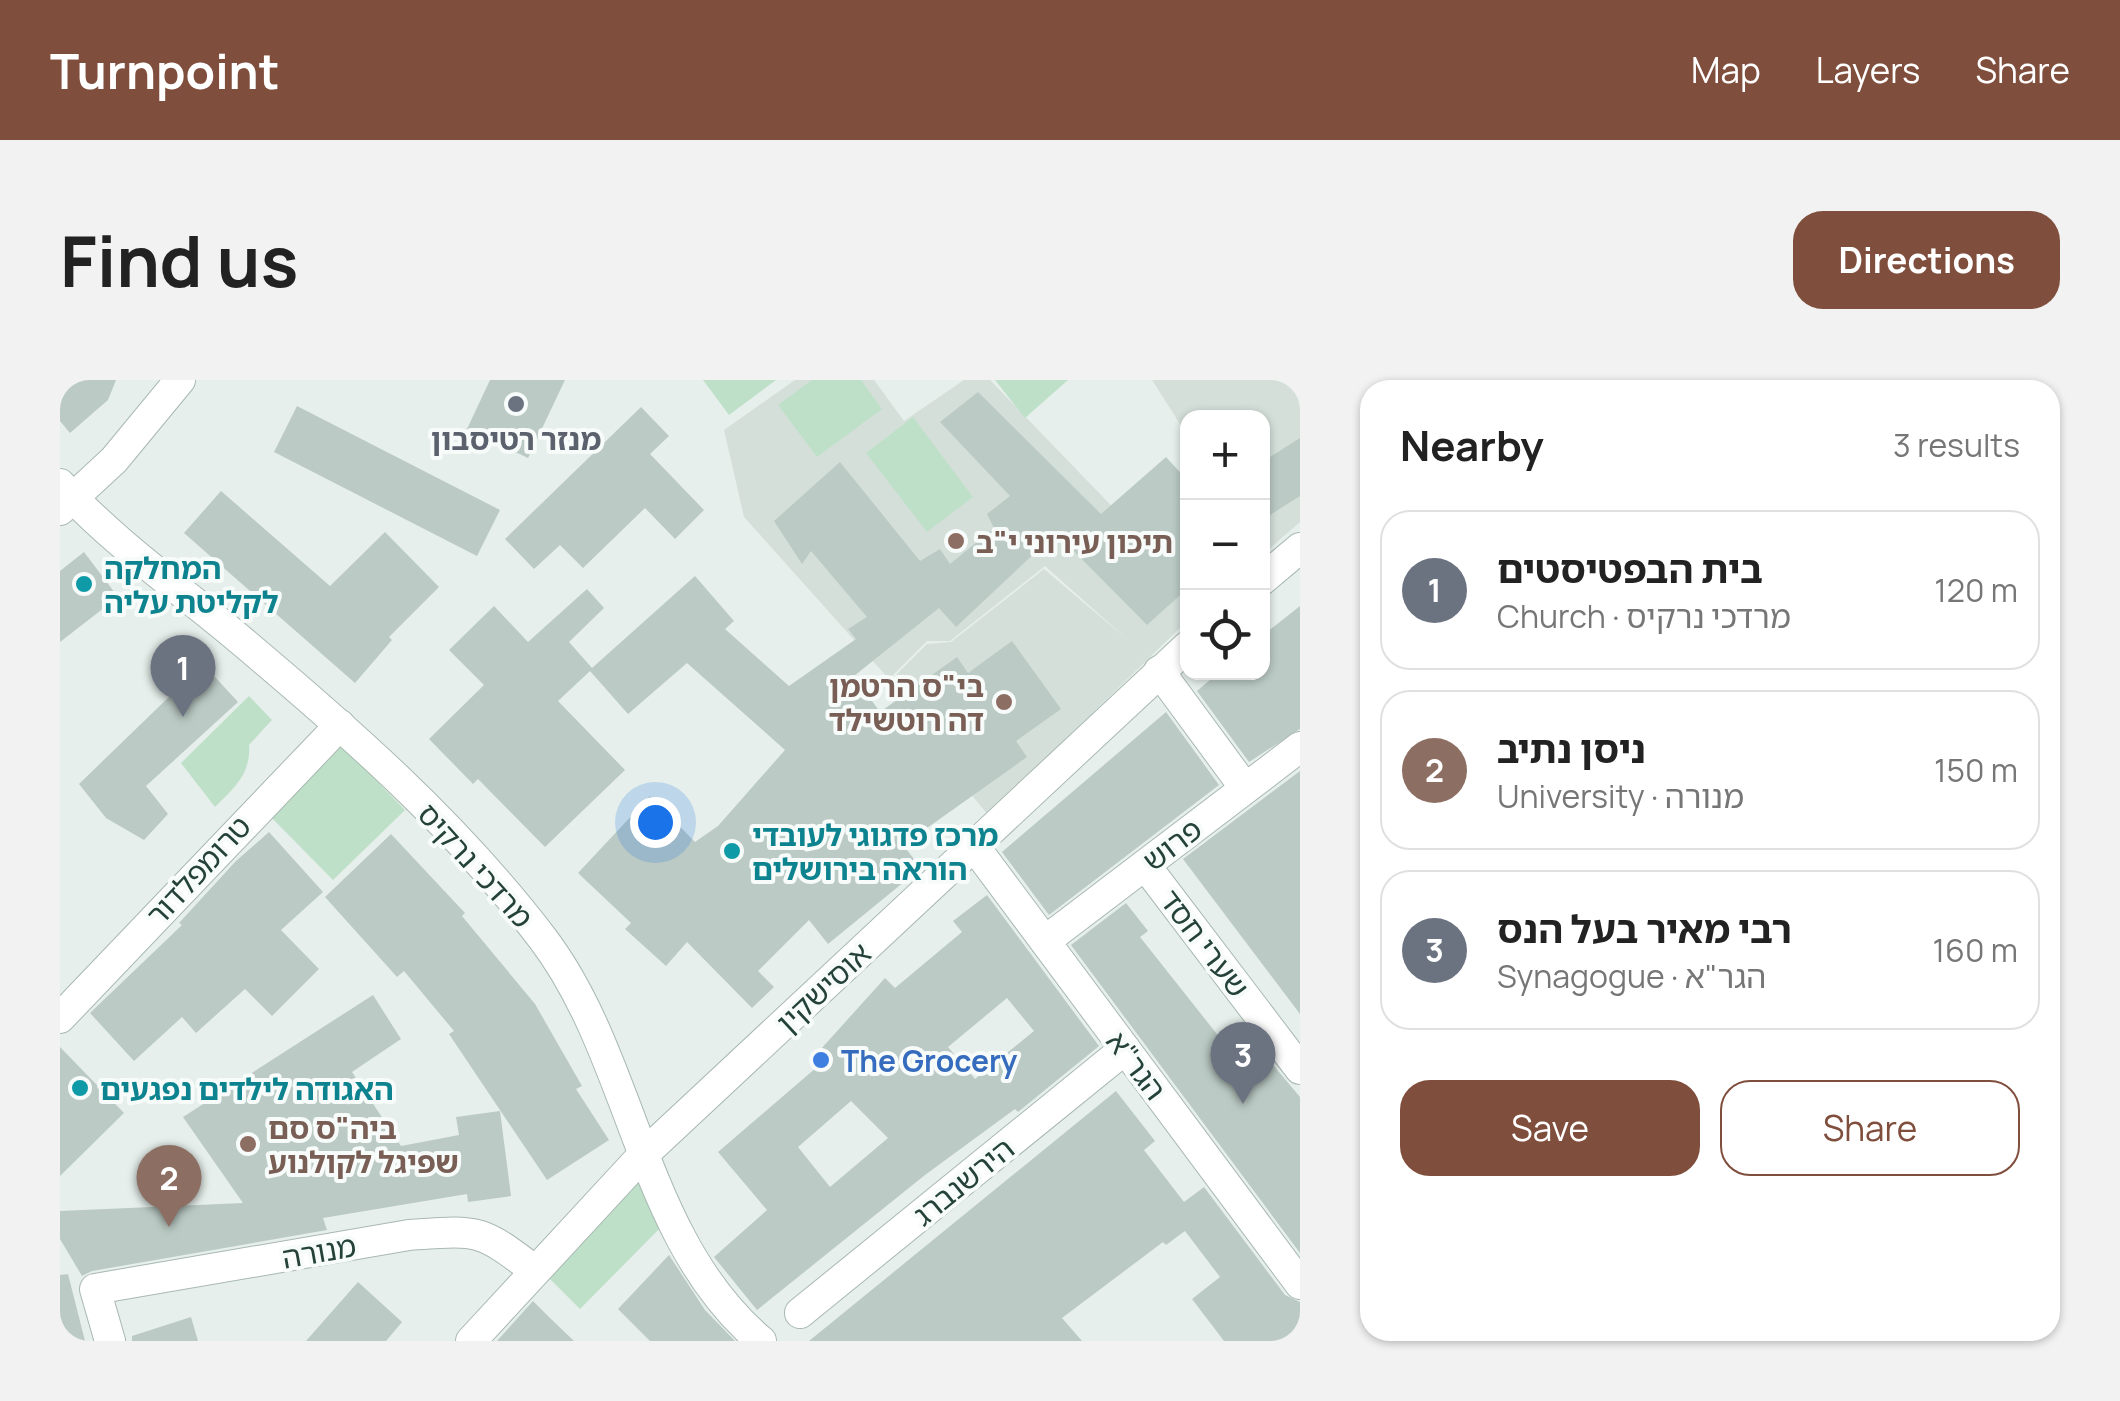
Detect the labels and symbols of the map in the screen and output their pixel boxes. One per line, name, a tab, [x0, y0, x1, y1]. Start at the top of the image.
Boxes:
marker: מנזר רטיסבון	[505, 393, 527, 415]
place label: מנזר רטיסבון	[431, 418, 601, 459]
place label: תיכון עירוני י"ב	[976, 521, 1173, 562]
marker: תיכון עירוני י"ב	[945, 530, 967, 552]
place label: המחלקה לקליטת עליה	[104, 547, 279, 622]
marker: המחלקה לקליטת עליה	[73, 573, 95, 595]
pin: 1	[150, 635, 216, 717]
place label: בי"ס הרטמן דה רוטשילד	[829, 665, 984, 740]
marker: בי"ס הרטמן דה רוטשילד	[993, 691, 1015, 713]
street label: מרדכי נרקיס	[409, 794, 543, 936]
your location	[630, 797, 681, 848]
street label: טרומפלדור	[136, 806, 260, 934]
street label: פרוש	[1134, 808, 1210, 880]
place label: מרכז פדגוגי לעובדי הוראה בירושלים	[752, 814, 998, 889]
marker: מרכז פדגוגי לעובדי הוראה בירושלים	[721, 840, 743, 862]
street label: שערי חסד	[1151, 880, 1259, 1006]
street label: אוסישקין	[767, 933, 879, 1041]
street label: הגר"א	[1098, 1022, 1176, 1108]
pin: 3	[1210, 1022, 1276, 1104]
place label: The Grocery	[841, 1040, 1018, 1081]
marker: The Grocery	[810, 1049, 832, 1071]
place label: האגודה לילדים נפגעים	[100, 1068, 394, 1109]
marker: האגודה לילדים נפגעים	[69, 1077, 91, 1099]
place label: ביה"ס סם שפיגל לקולנוע	[268, 1107, 459, 1182]
street label: הירשנברג	[904, 1128, 1022, 1234]
marker: ביה"ס סם שפיגל לקולנוע	[237, 1133, 259, 1155]
pin: 2	[136, 1144, 202, 1227]
street label: מנורה	[279, 1224, 359, 1278]

